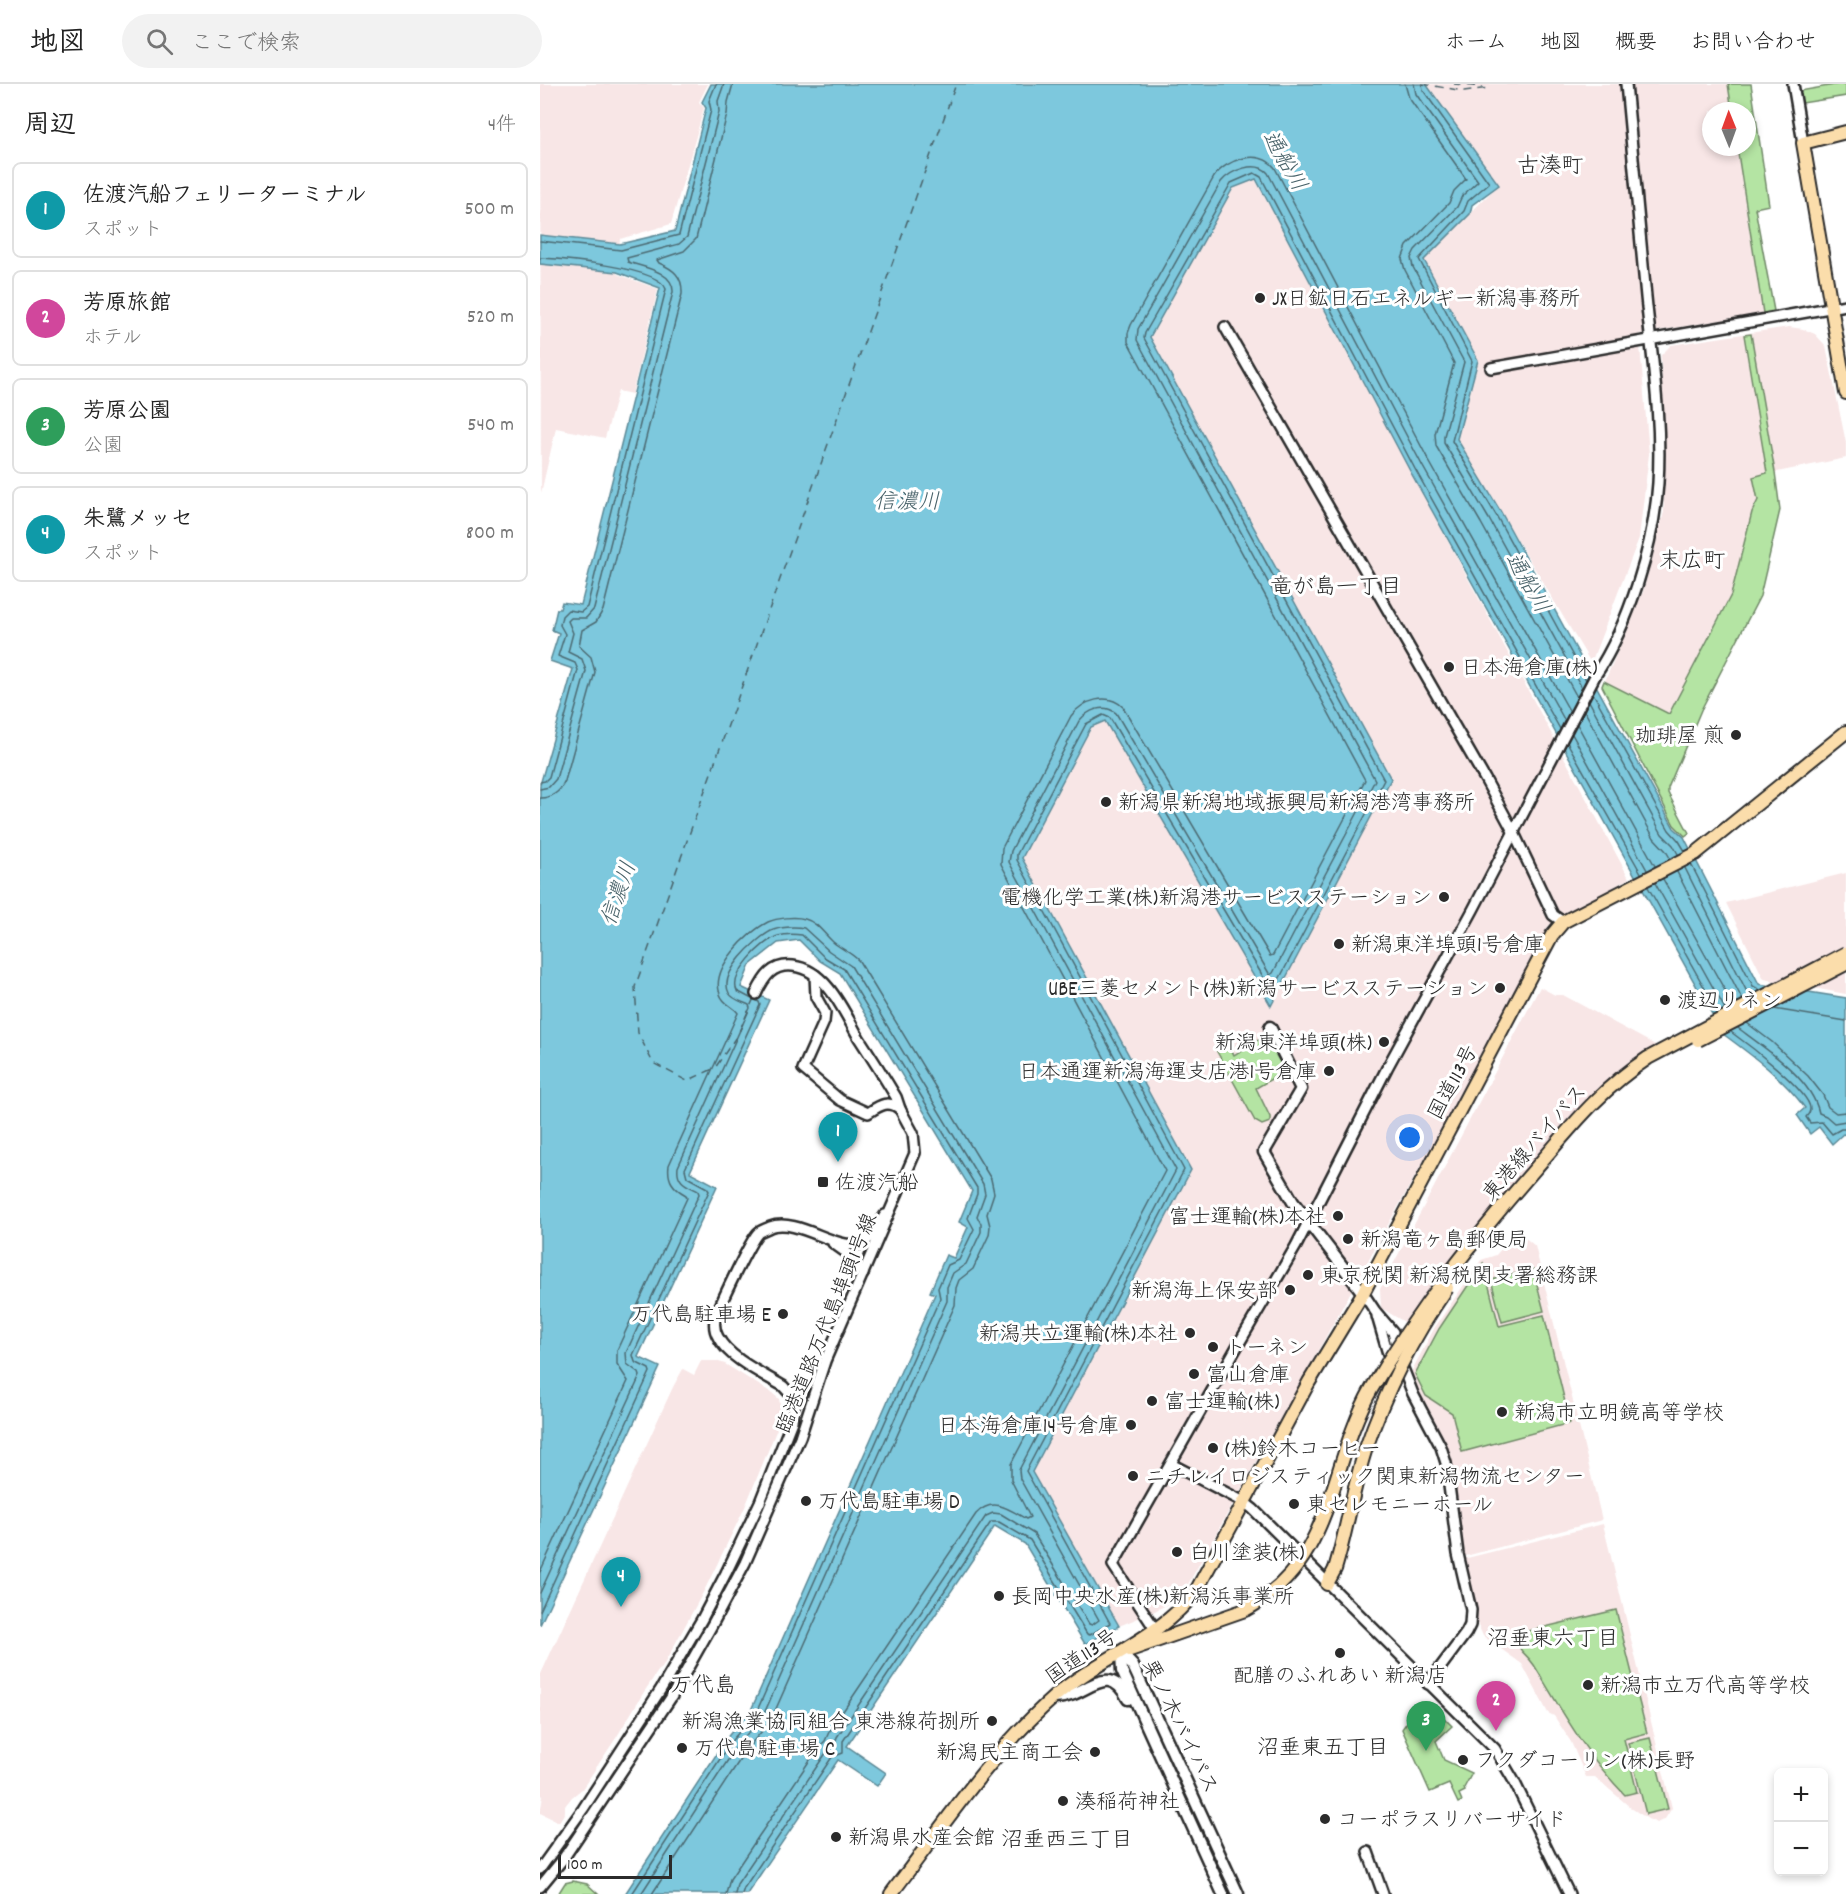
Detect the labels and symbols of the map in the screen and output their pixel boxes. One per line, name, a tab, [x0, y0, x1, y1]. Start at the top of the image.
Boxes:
north arrow	[1702, 102, 1756, 156]
water label: 通船川	[1253, 125, 1313, 198]
district label: 古湊町	[1517, 152, 1583, 183]
place label: JX日鉱日石エネルギー新潟事務所	[1272, 286, 1580, 316]
marker: JX日鉱日石エネルギー新潟事務所	[1253, 291, 1267, 305]
water label: 信濃川	[874, 488, 940, 519]
water label: 通船川	[1496, 547, 1556, 620]
district label: 末広町	[1659, 547, 1725, 578]
district label: 竜が島一丁目	[1270, 573, 1402, 604]
place label: 日本海倉庫(株)	[1461, 655, 1598, 685]
marker: 日本海倉庫(株)	[1442, 660, 1456, 674]
place label: 珈琲屋 煎	[1635, 723, 1724, 753]
marker: 珈琲屋 煎	[1729, 728, 1743, 742]
place label: 新潟県新潟地域振興局新潟港湾事務所	[1118, 790, 1475, 820]
marker: 新潟県新潟地域振興局新潟港湾事務所	[1099, 795, 1113, 809]
water label: 信濃川	[595, 858, 646, 930]
place label: 電機化学工業(株)新潟港サービスステーション	[1001, 885, 1432, 915]
marker: 電機化学工業(株)新潟港サービスステーション	[1437, 890, 1451, 904]
place label: 新潟東洋埠頭1号倉庫	[1351, 932, 1545, 962]
marker: 新潟東洋埠頭1号倉庫	[1332, 937, 1346, 951]
place label: UBE三菱セメント(株)新潟サービスステーション	[1048, 976, 1488, 1006]
marker: UBE三菱セメント(株)新潟サービスステーション	[1493, 981, 1507, 995]
place label: 渡辺リネン	[1677, 988, 1782, 1018]
marker: 渡辺リネン	[1658, 993, 1672, 1007]
place label: 新潟東洋埠頭(株)	[1215, 1030, 1372, 1060]
marker: 新潟東洋埠頭(株)	[1377, 1035, 1391, 1049]
street label: 国道113号	[1422, 1040, 1487, 1126]
place label: 日本通運新潟海運支店港1号倉庫	[1018, 1059, 1317, 1089]
marker: 日本通運新潟海運支店港1号倉庫	[1322, 1064, 1336, 1078]
street label: 東港線バイパス	[1477, 1079, 1596, 1209]
pin: 1	[818, 1112, 858, 1162]
your location	[1395, 1123, 1424, 1152]
place label: 佐渡汽船	[835, 1170, 919, 1200]
marker: 佐渡汽船	[816, 1175, 830, 1189]
place label: 富士運輸(株)本社	[1169, 1204, 1326, 1234]
street label: 臨港道路万代島埠頭1号線	[771, 1209, 887, 1439]
marker: 富士運輸(株)本社	[1331, 1209, 1345, 1223]
place label: 新潟竜ヶ島郵便局	[1360, 1227, 1528, 1257]
marker: 新潟竜ヶ島郵便局	[1341, 1232, 1355, 1246]
place label: 東京税関 新潟税関支署総務課	[1320, 1263, 1598, 1293]
marker: 東京税関 新潟税関支署総務課	[1301, 1268, 1315, 1282]
place label: 新潟海上保安部	[1131, 1278, 1278, 1308]
marker: 新潟海上保安部	[1283, 1283, 1297, 1297]
place label: 万代島駐車場 E	[631, 1302, 771, 1332]
marker: 万代島駐車場 E	[776, 1307, 790, 1321]
place label: 新潟共立運輸(株)本社	[979, 1321, 1178, 1351]
marker: 新潟共立運輸(株)本社	[1183, 1326, 1197, 1340]
place label: トーネン	[1225, 1335, 1308, 1365]
marker: トーネン	[1206, 1340, 1220, 1354]
place label: 富山倉庫	[1206, 1362, 1290, 1392]
marker: 富山倉庫	[1187, 1367, 1201, 1381]
place label: 富士運輸(株)	[1164, 1389, 1280, 1419]
marker: 富士運輸(株)	[1145, 1394, 1159, 1408]
place label: 新潟市立明鏡高等学校	[1514, 1400, 1724, 1430]
marker: 新潟市立明鏡高等学校	[1495, 1405, 1509, 1419]
place label: 日本海倉庫14号倉庫	[938, 1413, 1119, 1443]
marker: 日本海倉庫14号倉庫	[1124, 1418, 1138, 1432]
place label: (株)鈴木コーヒー	[1225, 1436, 1381, 1466]
marker: (株)鈴木コーヒー	[1206, 1441, 1220, 1455]
place label: ニチレイロジスティック関東新潟物流センター	[1145, 1464, 1585, 1494]
marker: ニチレイロジスティック関東新潟物流センター	[1126, 1469, 1140, 1483]
place label: 万代島駐車場 D	[818, 1489, 960, 1519]
place label: 東セレモニーホール	[1306, 1492, 1493, 1522]
marker: 万代島駐車場 D	[799, 1494, 813, 1508]
marker: 東セレモニーホール	[1287, 1497, 1301, 1511]
place label: 白川塗装(株)	[1189, 1540, 1305, 1570]
marker: 白川塗装(株)	[1170, 1545, 1184, 1559]
pin: 4	[602, 1558, 640, 1607]
place label: 長岡中央水産(株)新潟浜事業所	[1011, 1584, 1295, 1614]
marker: 長岡中央水産(株)新潟浜事業所	[992, 1589, 1006, 1603]
street label: 国道113号	[1040, 1623, 1125, 1694]
district label: 沼垂東六丁目	[1487, 1625, 1619, 1656]
marker: 配膳のふれあい 新潟店	[1333, 1646, 1347, 1660]
street label: 栗ノ木バイパス	[1133, 1655, 1224, 1800]
place label: 配膳のふれあい 新潟店	[1233, 1663, 1447, 1693]
district label: 万代島	[670, 1672, 736, 1703]
place label: 新潟市立万代高等学校	[1600, 1673, 1810, 1703]
marker: 新潟市立万代高等学校	[1581, 1678, 1595, 1692]
pin: 2	[1476, 1682, 1516, 1731]
pin: 3	[1406, 1702, 1446, 1751]
place label: 新潟漁業協同組合 東港線荷捌所	[681, 1709, 980, 1739]
marker: 新潟漁業協同組合 東港線荷捌所	[985, 1714, 999, 1728]
district label: 沼垂東五丁目	[1257, 1734, 1389, 1765]
place label: 万代島駐車場 C	[694, 1736, 835, 1766]
place label: 新潟民主商工会	[936, 1740, 1083, 1770]
marker: 万代島駐車場 C	[675, 1741, 689, 1755]
marker: 新潟民主商工会	[1088, 1745, 1102, 1759]
place label: フクダコーリン(株)長野	[1475, 1748, 1695, 1778]
marker: フクダコーリン(株)長野	[1456, 1753, 1470, 1767]
place label: 湊稲荷神社	[1075, 1789, 1180, 1819]
marker: 湊稲荷神社	[1056, 1794, 1070, 1808]
place label: コーポラスリバーサイド	[1337, 1807, 1567, 1837]
marker: コーポラスリバーサイド	[1318, 1812, 1332, 1826]
place label: 新潟県水産会館	[848, 1825, 995, 1855]
district label: 沼垂西三丁目	[1001, 1826, 1133, 1857]
marker: 新潟県水産会館	[829, 1830, 843, 1844]
scale bar	[558, 1852, 672, 1880]

